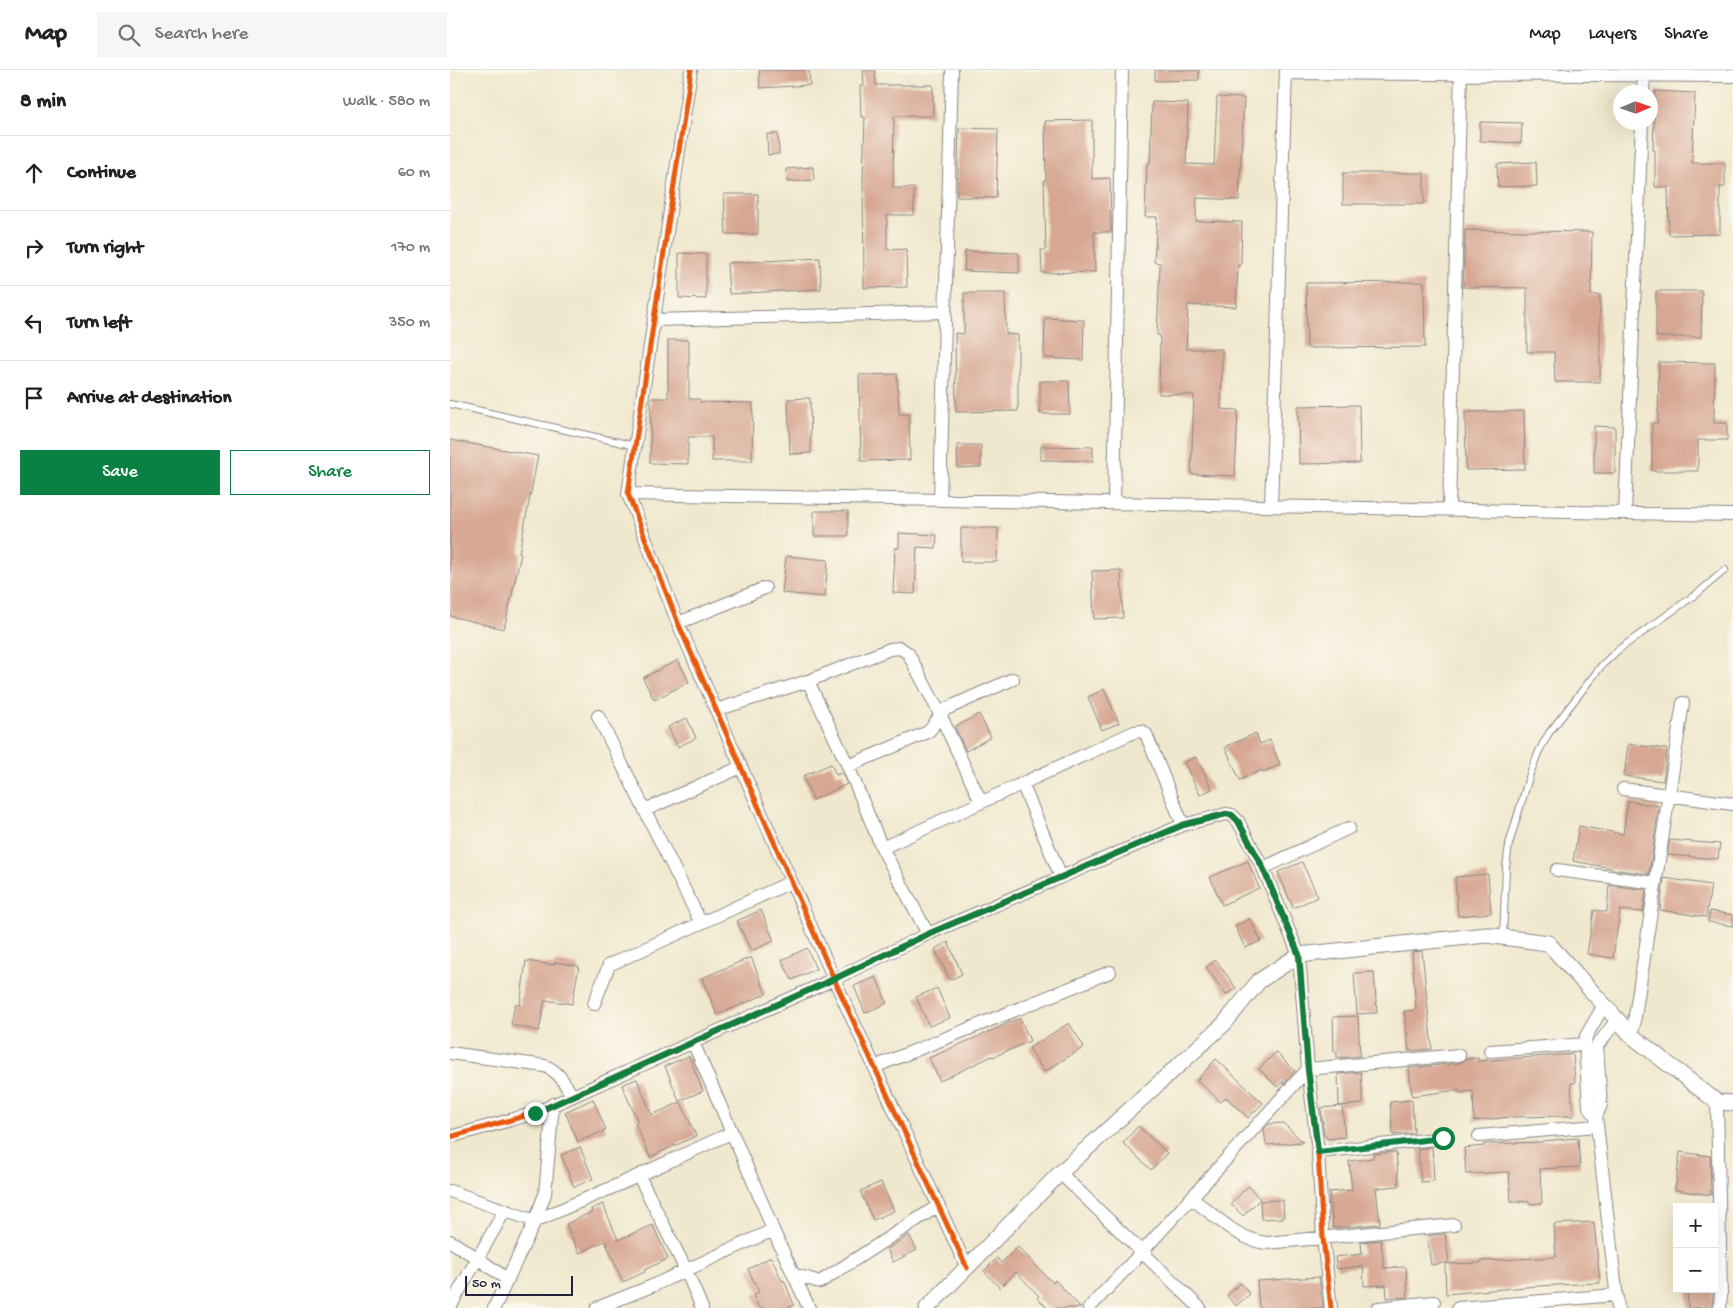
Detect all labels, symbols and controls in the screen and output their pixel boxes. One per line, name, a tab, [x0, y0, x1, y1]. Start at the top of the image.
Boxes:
search box	[97, 12, 447, 57]
text: Map	[25, 20, 67, 49]
icon: search	[115, 21, 143, 49]
text: Search here	[155, 23, 248, 46]
text: Map	[1529, 24, 1561, 45]
text: Layers	[1589, 24, 1636, 45]
text: Share	[1664, 24, 1708, 45]
north arrow	[1613, 85, 1658, 130]
text: 8 min	[20, 90, 66, 115]
text: Walk · 580 m	[343, 93, 430, 112]
icon: ahead	[20, 159, 48, 187]
text: Continue	[67, 162, 136, 185]
text: 60 m	[398, 164, 430, 183]
icon: right	[20, 234, 48, 262]
text: Turn right	[67, 237, 143, 260]
text: 170 m	[391, 239, 430, 258]
icon: left	[20, 309, 48, 337]
text: Turn left	[67, 312, 131, 335]
text: 350 m	[389, 314, 430, 333]
icon: arrive	[20, 384, 48, 412]
text: Arrive at destination	[67, 387, 231, 410]
button: Save	[20, 450, 220, 495]
button: Share	[230, 450, 430, 495]
route end	[524, 1102, 547, 1125]
route start	[1432, 1127, 1455, 1150]
map controls	[1673, 1203, 1718, 1293]
button: +	[1673, 1203, 1718, 1248]
button: −	[1673, 1248, 1718, 1293]
scale bar	[465, 1273, 572, 1296]
text: 50 m	[472, 1276, 501, 1293]

